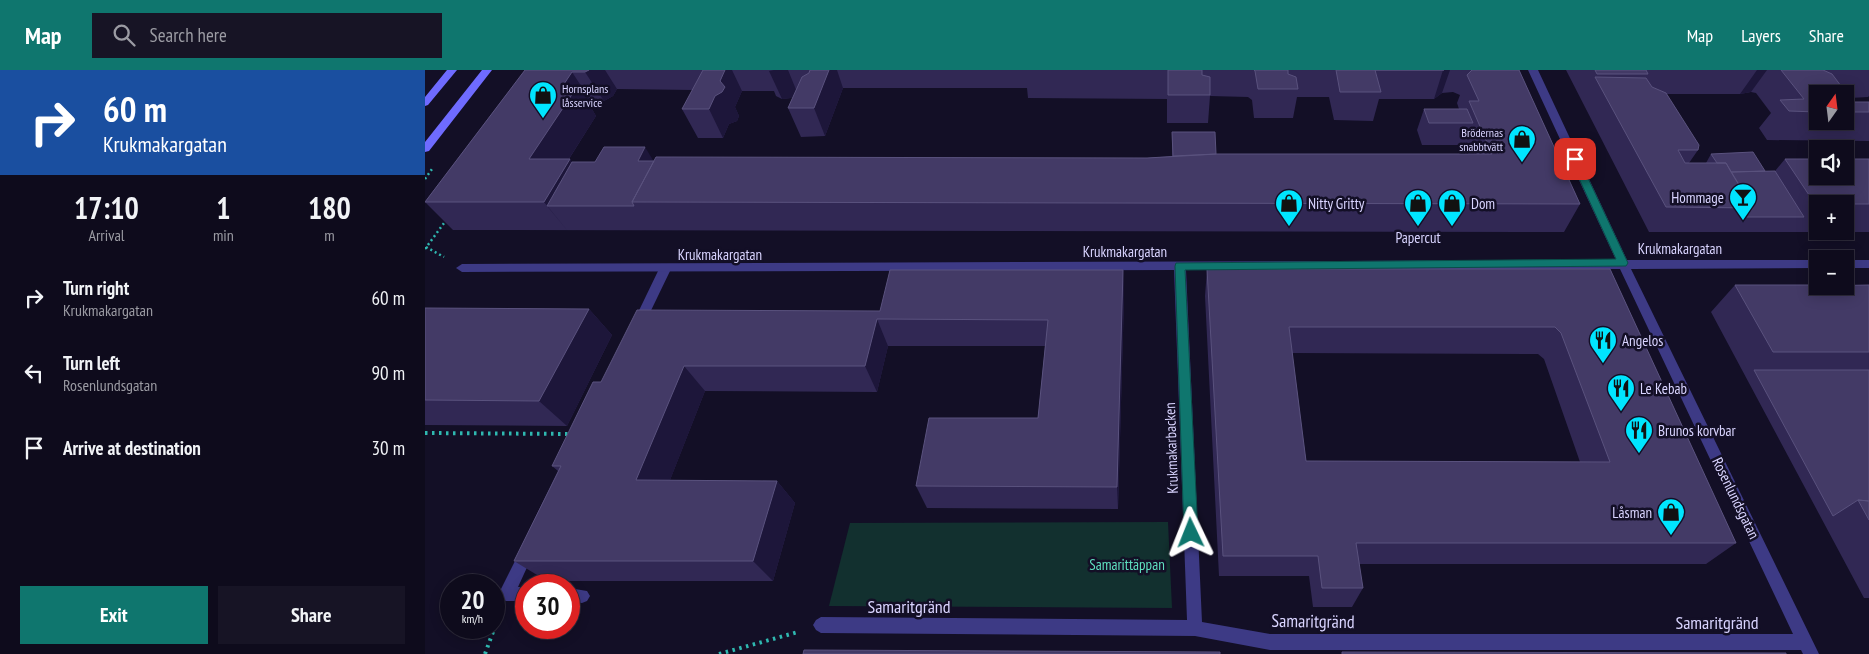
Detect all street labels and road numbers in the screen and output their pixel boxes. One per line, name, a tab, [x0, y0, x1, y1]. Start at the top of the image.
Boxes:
street label: Krukmakargatan	[1638, 239, 1722, 258]
street label: Krukmakargatan	[1083, 242, 1167, 261]
street label: Krukmakargatan	[678, 245, 762, 264]
street label: Krukmakarbacken	[1160, 402, 1182, 494]
street label: Rosenlundsgatan	[1708, 454, 1764, 542]
street label: Samaritgränd	[867, 595, 951, 618]
street label: Samaritgränd	[1271, 609, 1355, 633]
street label: Samaritgränd	[1675, 611, 1759, 634]

